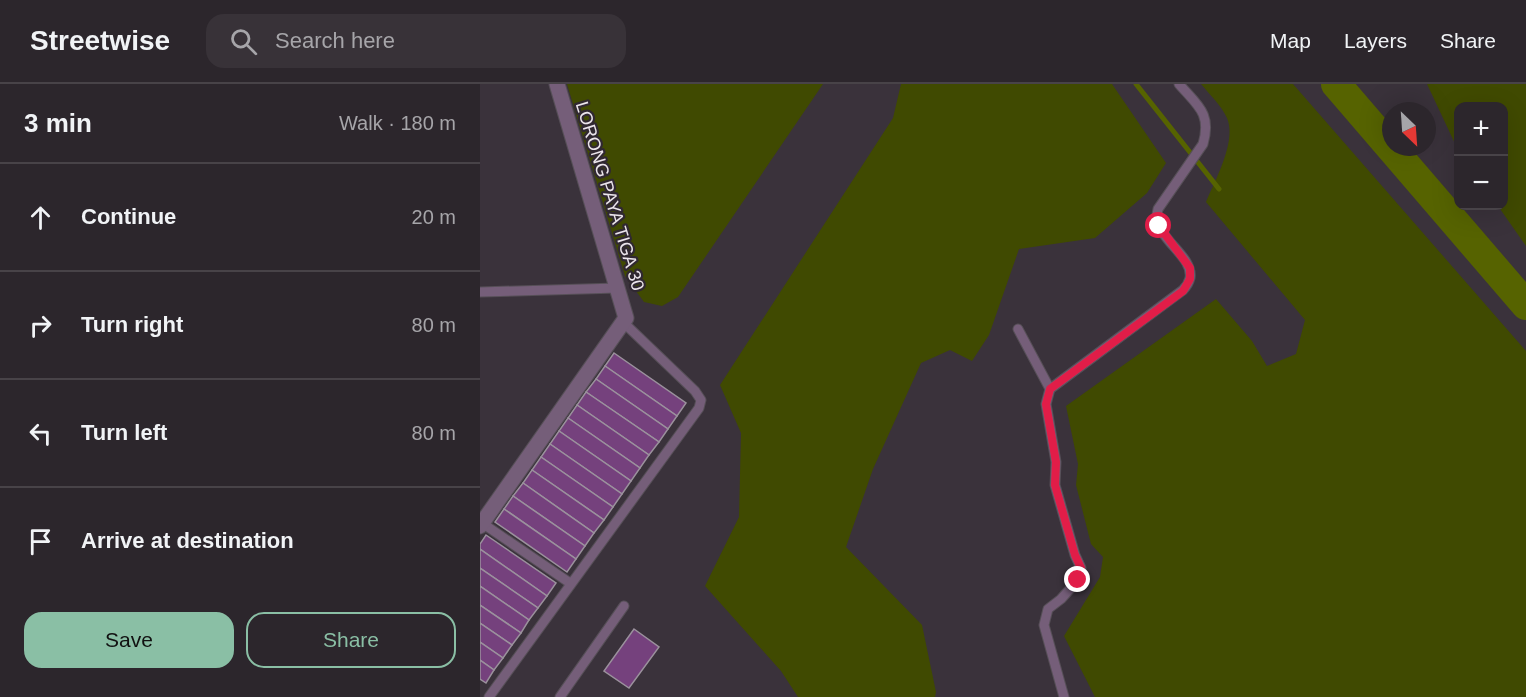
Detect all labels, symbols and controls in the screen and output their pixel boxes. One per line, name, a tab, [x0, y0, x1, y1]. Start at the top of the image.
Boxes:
search box	[206, 14, 626, 68]
text: Streetwise	[30, 25, 170, 56]
icon: search	[227, 25, 260, 58]
text: Search here	[275, 28, 395, 53]
text: Map	[1270, 29, 1311, 52]
text: Layers	[1344, 29, 1407, 52]
text: Share	[1440, 29, 1496, 52]
street label: LORONG PAYA TIGA 30	[572, 99, 648, 293]
north arrow	[1382, 102, 1436, 156]
map controls	[1454, 102, 1508, 210]
button: +	[1454, 102, 1508, 156]
text: 3 min	[24, 108, 92, 138]
text: Walk · 180 m	[339, 112, 456, 134]
button: −	[1454, 156, 1508, 210]
icon: ahead	[24, 201, 57, 234]
text: Continue	[81, 204, 176, 229]
text: 20 m	[412, 206, 456, 228]
route start	[1145, 212, 1171, 238]
icon: right	[24, 309, 57, 342]
text: Turn right	[81, 312, 183, 337]
text: 80 m	[412, 314, 456, 336]
icon: left	[24, 417, 57, 450]
text: Turn left	[81, 420, 167, 445]
text: 80 m	[412, 422, 456, 444]
icon: arrive	[24, 525, 57, 558]
text: Arrive at destination	[81, 528, 294, 553]
route end	[1064, 566, 1090, 592]
button: Save	[24, 612, 234, 668]
button: Share	[246, 612, 456, 668]

